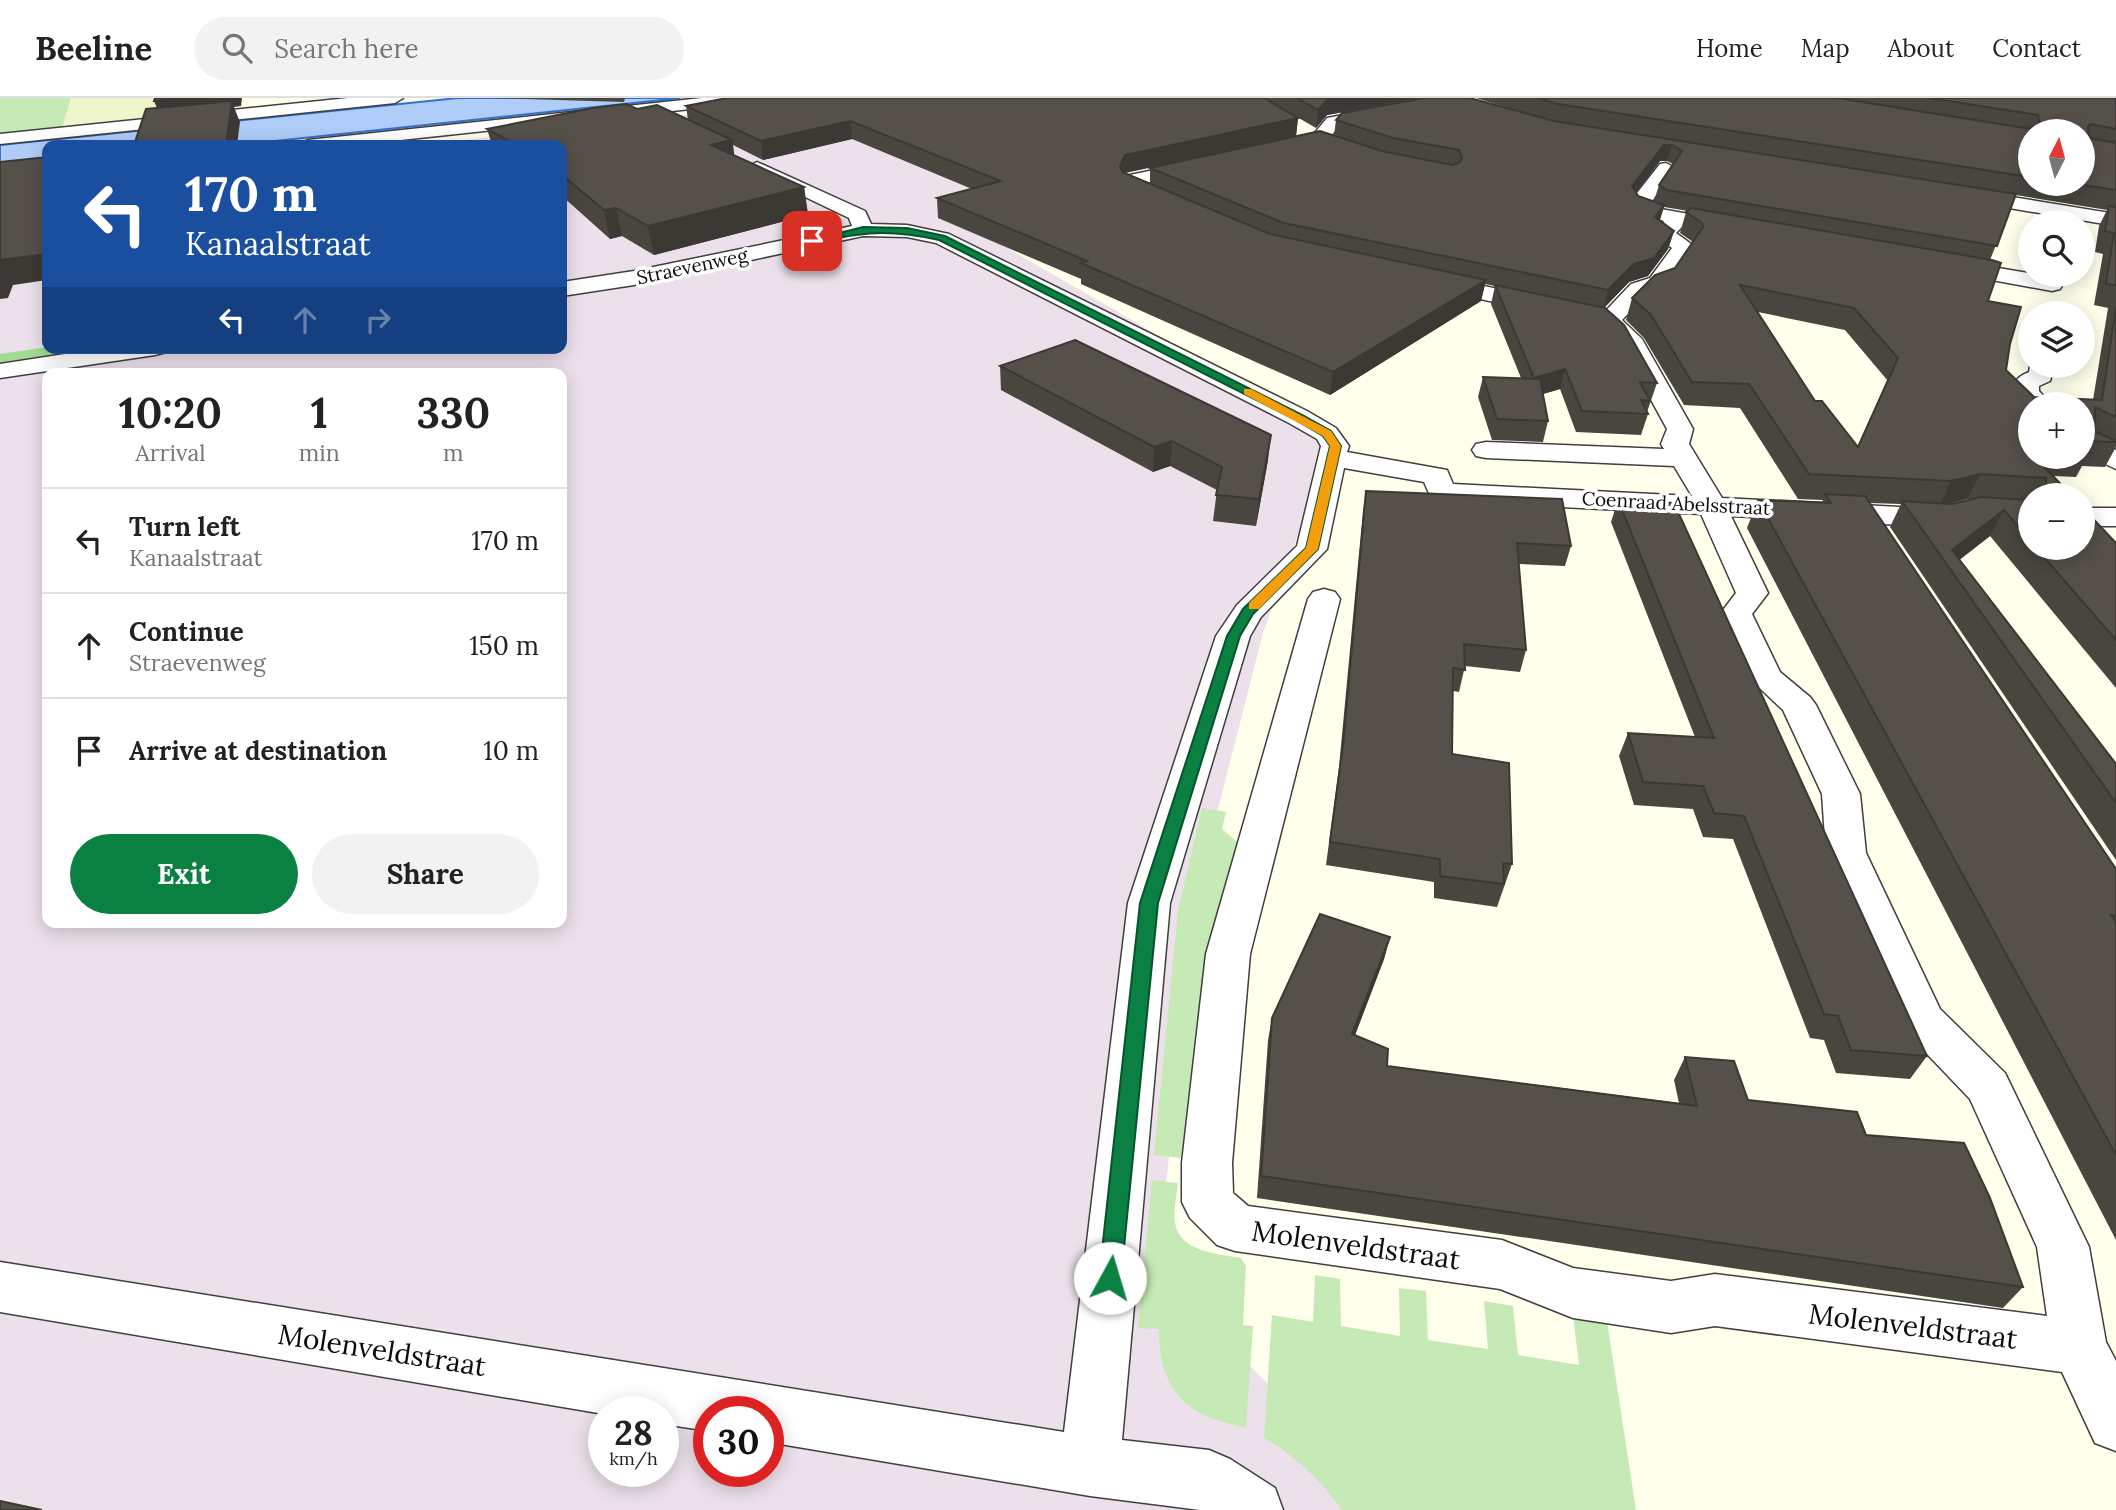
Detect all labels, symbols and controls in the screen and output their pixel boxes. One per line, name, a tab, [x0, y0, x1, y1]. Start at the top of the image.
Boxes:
search box	[194, 17, 684, 80]
text: Beeline	[35, 27, 152, 69]
icon: search	[218, 29, 256, 67]
text: Search here	[274, 32, 419, 65]
text: Home	[1696, 33, 1763, 64]
text: Map	[1801, 33, 1850, 64]
text: About	[1888, 33, 1954, 64]
text: Contact	[1992, 33, 2081, 64]
north arrow	[2018, 119, 2095, 196]
map controls	[2018, 119, 2095, 560]
text: 170 m	[185, 162, 317, 224]
icon: left	[70, 168, 161, 259]
button: search	[2018, 210, 2095, 287]
pin	[782, 211, 842, 271]
icon: arrive	[793, 222, 831, 260]
text: Kanaalstraat	[185, 223, 371, 264]
street label: Straevenweg	[634, 242, 750, 289]
icon: left	[213, 301, 251, 339]
icon: ahead	[286, 301, 324, 339]
icon: right	[359, 301, 397, 339]
button: layers	[2018, 301, 2095, 378]
text: 10:20	[119, 386, 222, 440]
text: 1	[311, 386, 328, 440]
text: 330	[416, 386, 490, 440]
button: +	[2018, 392, 2095, 469]
text: Arrival	[135, 438, 206, 467]
text: min	[299, 438, 340, 467]
text: m	[443, 438, 464, 467]
button: −	[2018, 483, 2095, 560]
street label: Coenraad Abelsstraat	[1581, 486, 1771, 520]
text: Turn left	[129, 510, 240, 543]
icon: left	[70, 522, 108, 560]
text: 170 m	[471, 524, 539, 557]
text: Kanaalstraat	[129, 543, 262, 572]
text: Continue	[129, 615, 244, 648]
icon: ahead	[70, 627, 108, 665]
text: 150 m	[469, 629, 539, 662]
text: Straevenweg	[129, 648, 266, 677]
icon: arrive	[70, 732, 108, 770]
text: Arrive at destination	[129, 734, 387, 767]
text: 10 m	[483, 734, 539, 767]
button: Exit	[70, 834, 298, 914]
button: Share	[312, 834, 539, 914]
street label: Molenveldstraat	[1249, 1213, 1463, 1277]
position arrow	[1073, 1241, 1147, 1315]
street label: Molenveldstraat	[1807, 1295, 2020, 1357]
street label: Molenveldstraat	[275, 1316, 489, 1384]
speed limit sign: 30	[693, 1396, 784, 1487]
text: 28	[614, 1410, 653, 1455]
text: km/h	[609, 1447, 658, 1470]

